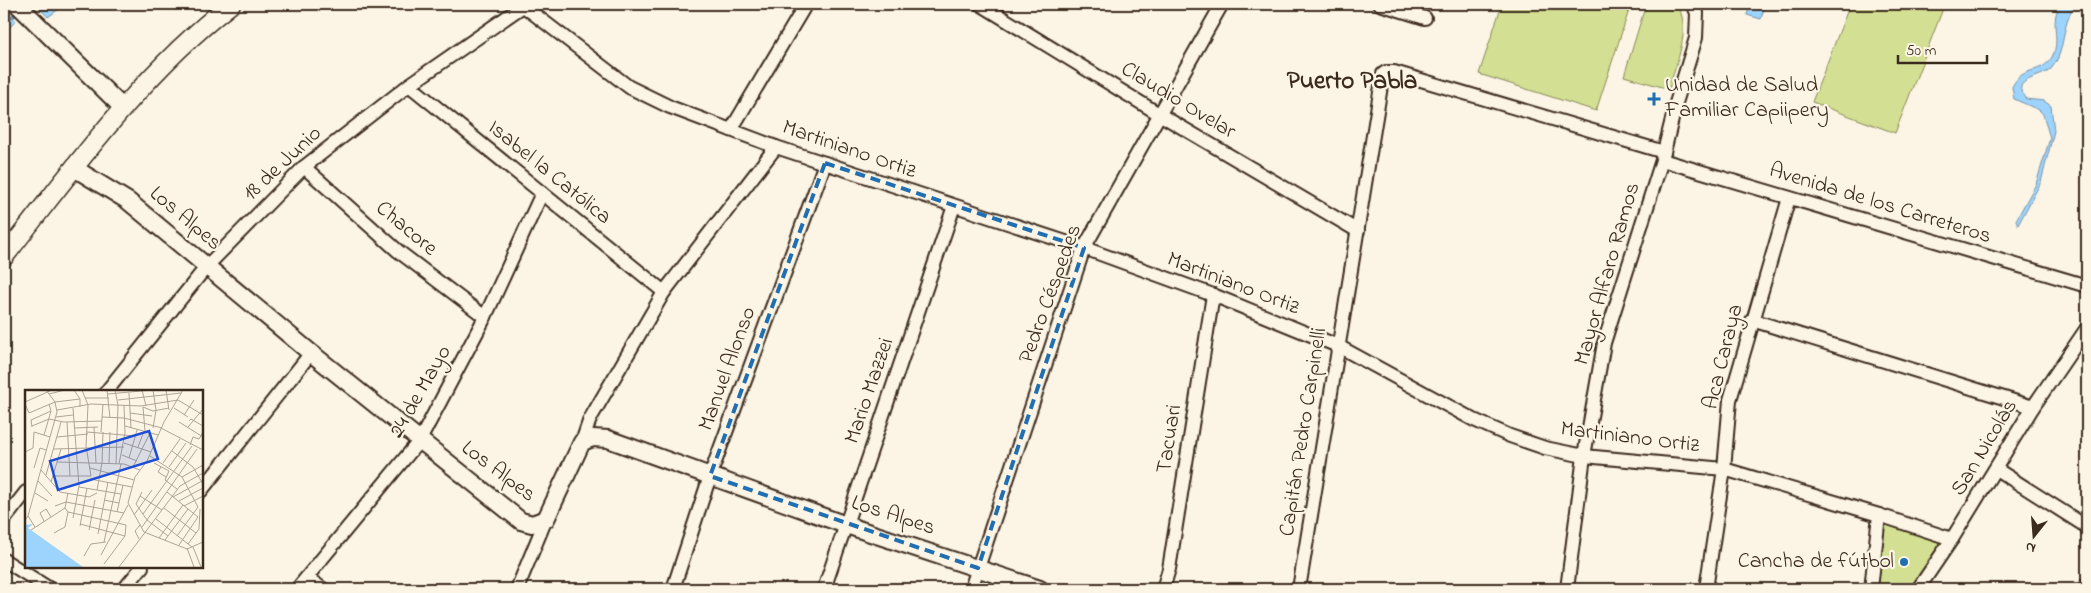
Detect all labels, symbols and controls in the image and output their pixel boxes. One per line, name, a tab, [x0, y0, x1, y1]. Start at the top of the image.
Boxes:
scale bar	[1898, 32, 1987, 64]
text: 50 m	[1906, 40, 1937, 62]
street label: Claudio Ovelar	[1114, 54, 1242, 148]
district label: Puerto Pabla	[1287, 64, 1417, 100]
place label: Unidad de Salud Familiar Capiipery	[1664, 70, 1829, 128]
marker: Unidad de Salud Familiar Capiipery	[1647, 92, 1661, 106]
street label: Martiniano Ortiz	[778, 112, 921, 188]
street label: Isabel la Católica	[480, 113, 618, 233]
street label: 18 de Junio	[236, 119, 330, 209]
street label: Avenida de los Carreteros	[1765, 155, 1995, 253]
street label: Los Alpes	[142, 179, 228, 259]
street label: Mayor Alfaro Ramos	[1567, 179, 1650, 369]
street label: Chacore	[368, 194, 444, 265]
street label: Pedro Céspedes	[1011, 220, 1091, 368]
street label: Martiniano Ortiz	[1162, 244, 1305, 324]
street label: Aca Caraya	[1695, 301, 1753, 413]
street label: Manuel Alonso	[691, 303, 765, 435]
street label: Capitán Pedro Carpinelli	[1272, 325, 1336, 539]
street label: Mario Mazzei	[837, 334, 903, 448]
street label: 24 de Mayo	[381, 339, 461, 445]
inset map	[25, 390, 202, 568]
street label: San Nicolás	[1944, 394, 2026, 502]
street label: Tacuari	[1149, 402, 1191, 476]
street label: Martiniano Ortiz	[1559, 414, 1702, 462]
street label: Los Alpes	[454, 433, 542, 511]
street label: Los Alpes	[847, 487, 939, 545]
north arrow	[2008, 510, 2058, 560]
text: N	[2023, 536, 2038, 558]
place label: Cancha de fútbol	[1738, 546, 1894, 578]
marker: Cancha de fútbol	[1898, 556, 1910, 568]

